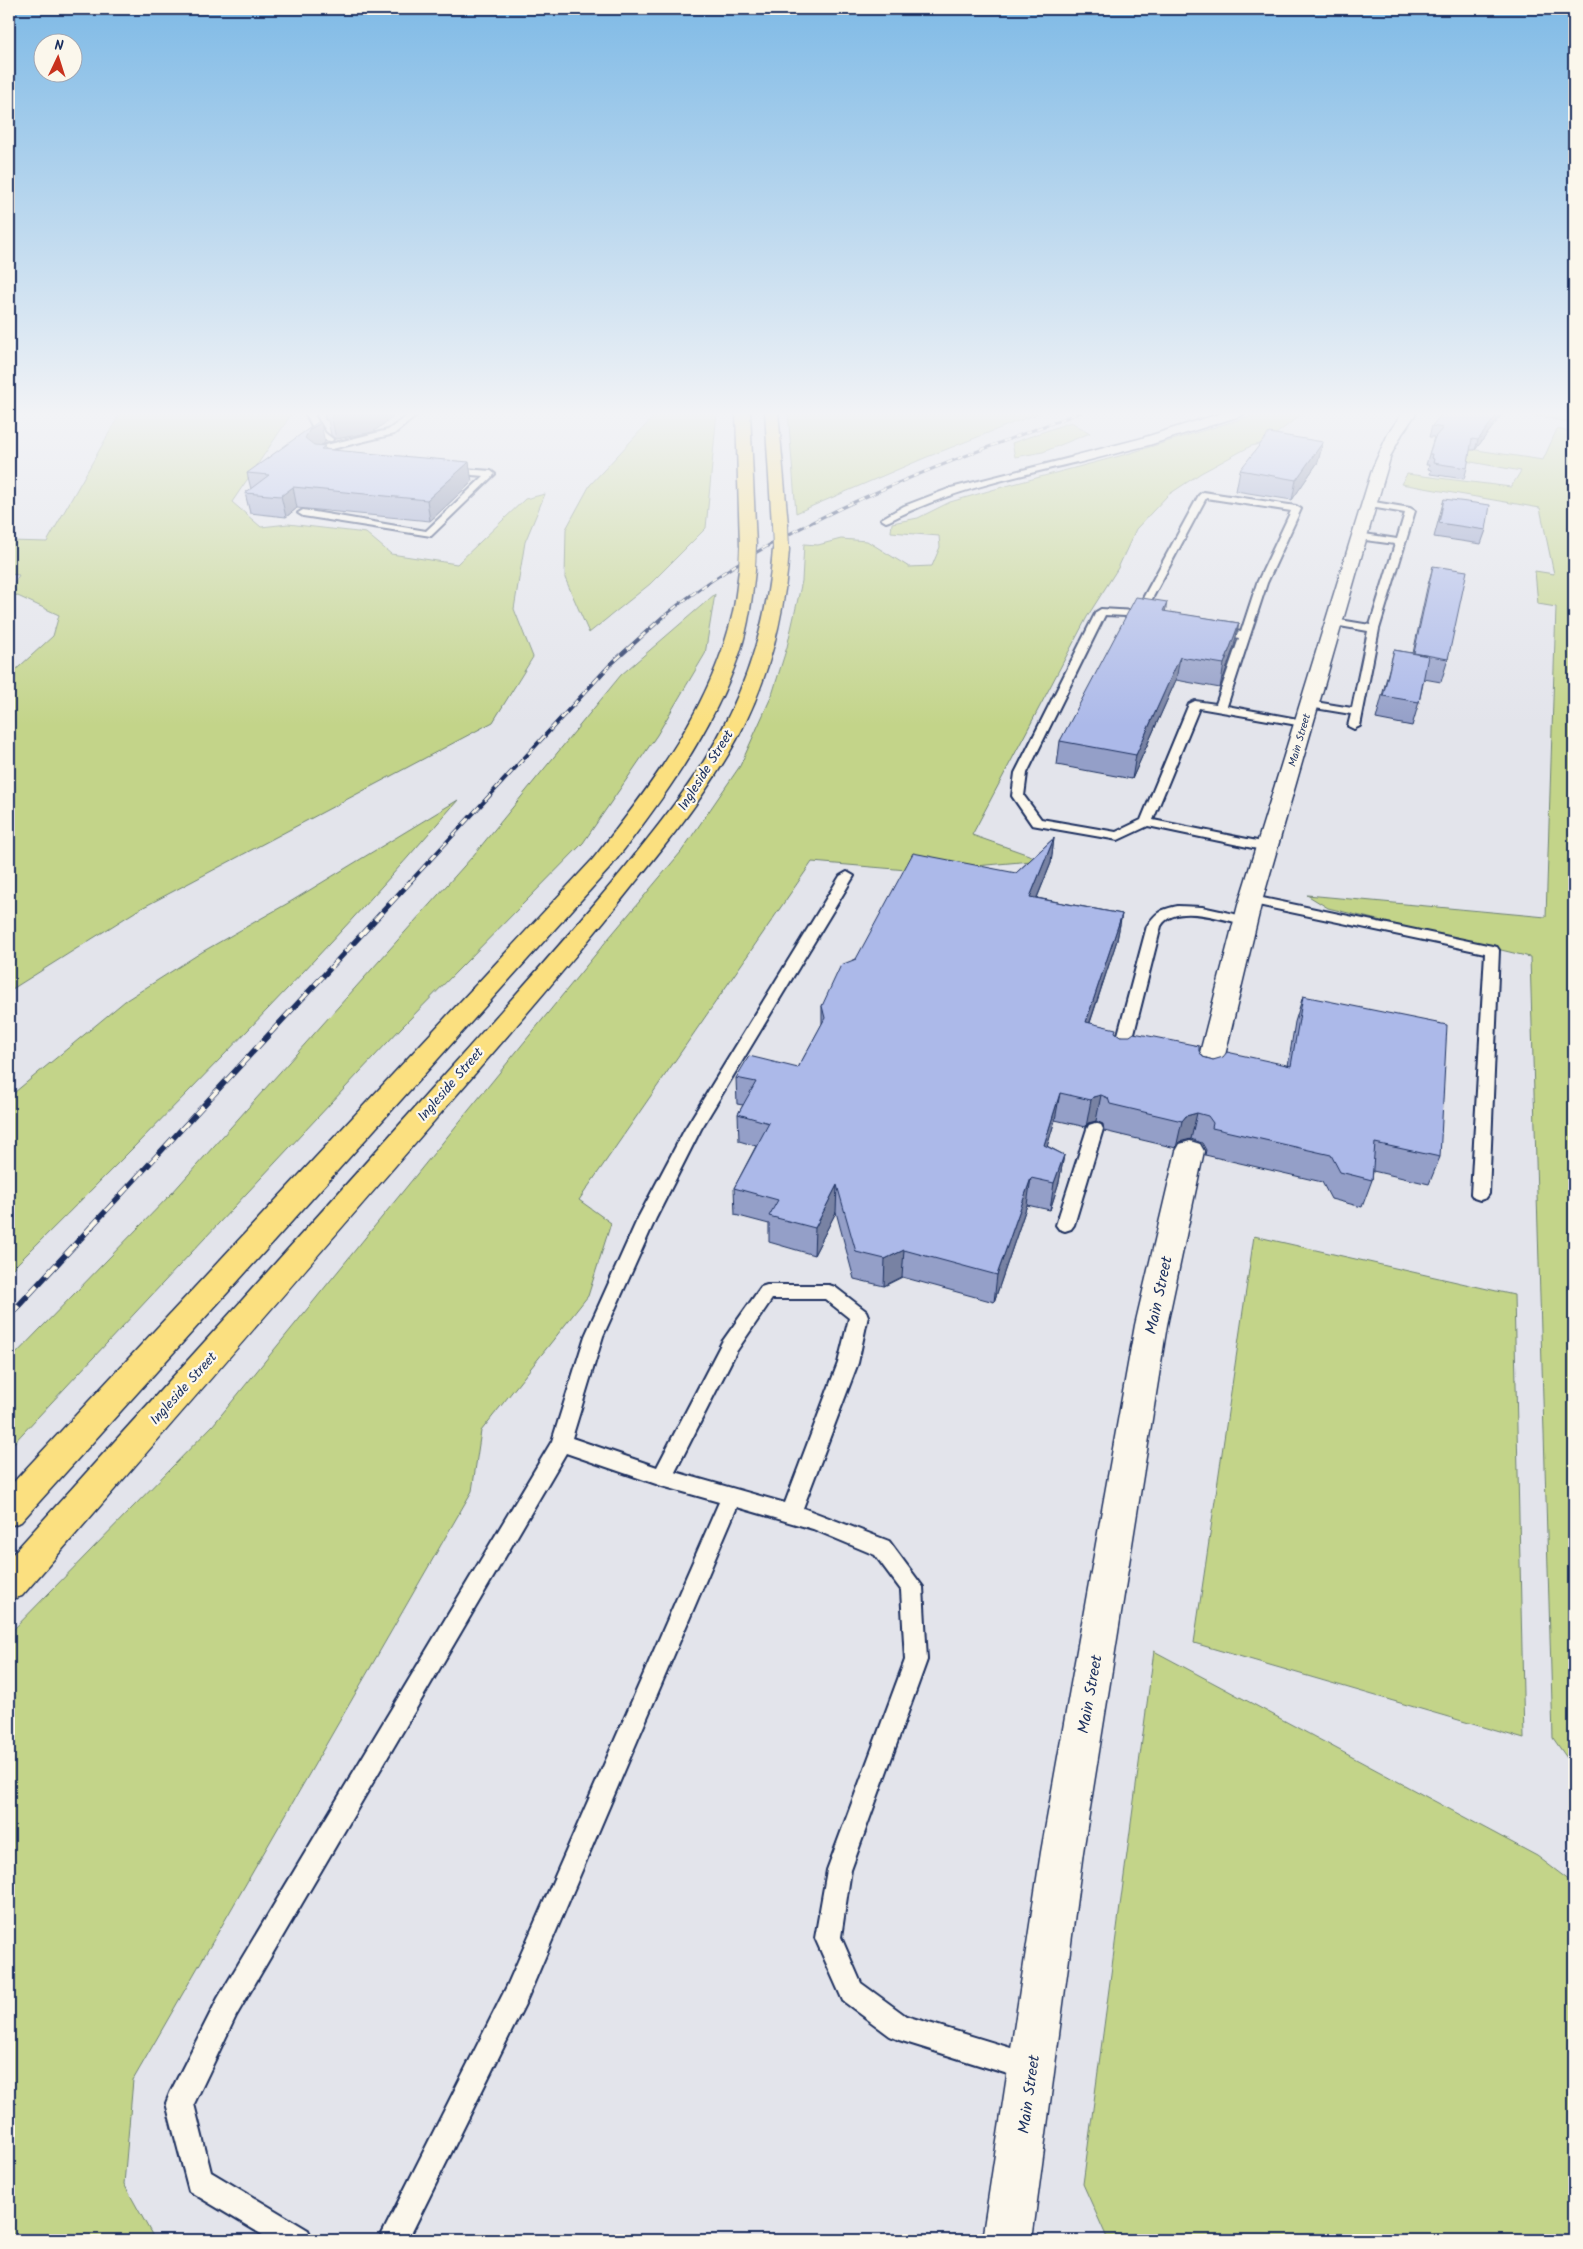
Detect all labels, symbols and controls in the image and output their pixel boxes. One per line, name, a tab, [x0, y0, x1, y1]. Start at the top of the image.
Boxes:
north arrow	[32, 32, 82, 82]
text: N	[54, 35, 64, 57]
street label: Main Street	[1284, 711, 1316, 769]
street label: Ingleside Street	[672, 725, 740, 815]
street label: Ingleside Street	[412, 1042, 490, 1127]
street label: Main Street	[1139, 1253, 1180, 1337]
street label: Ingleside Street	[145, 1347, 223, 1430]
street label: Main Street	[1071, 1652, 1110, 1736]
street label: Main Street	[1012, 2052, 1048, 2135]

